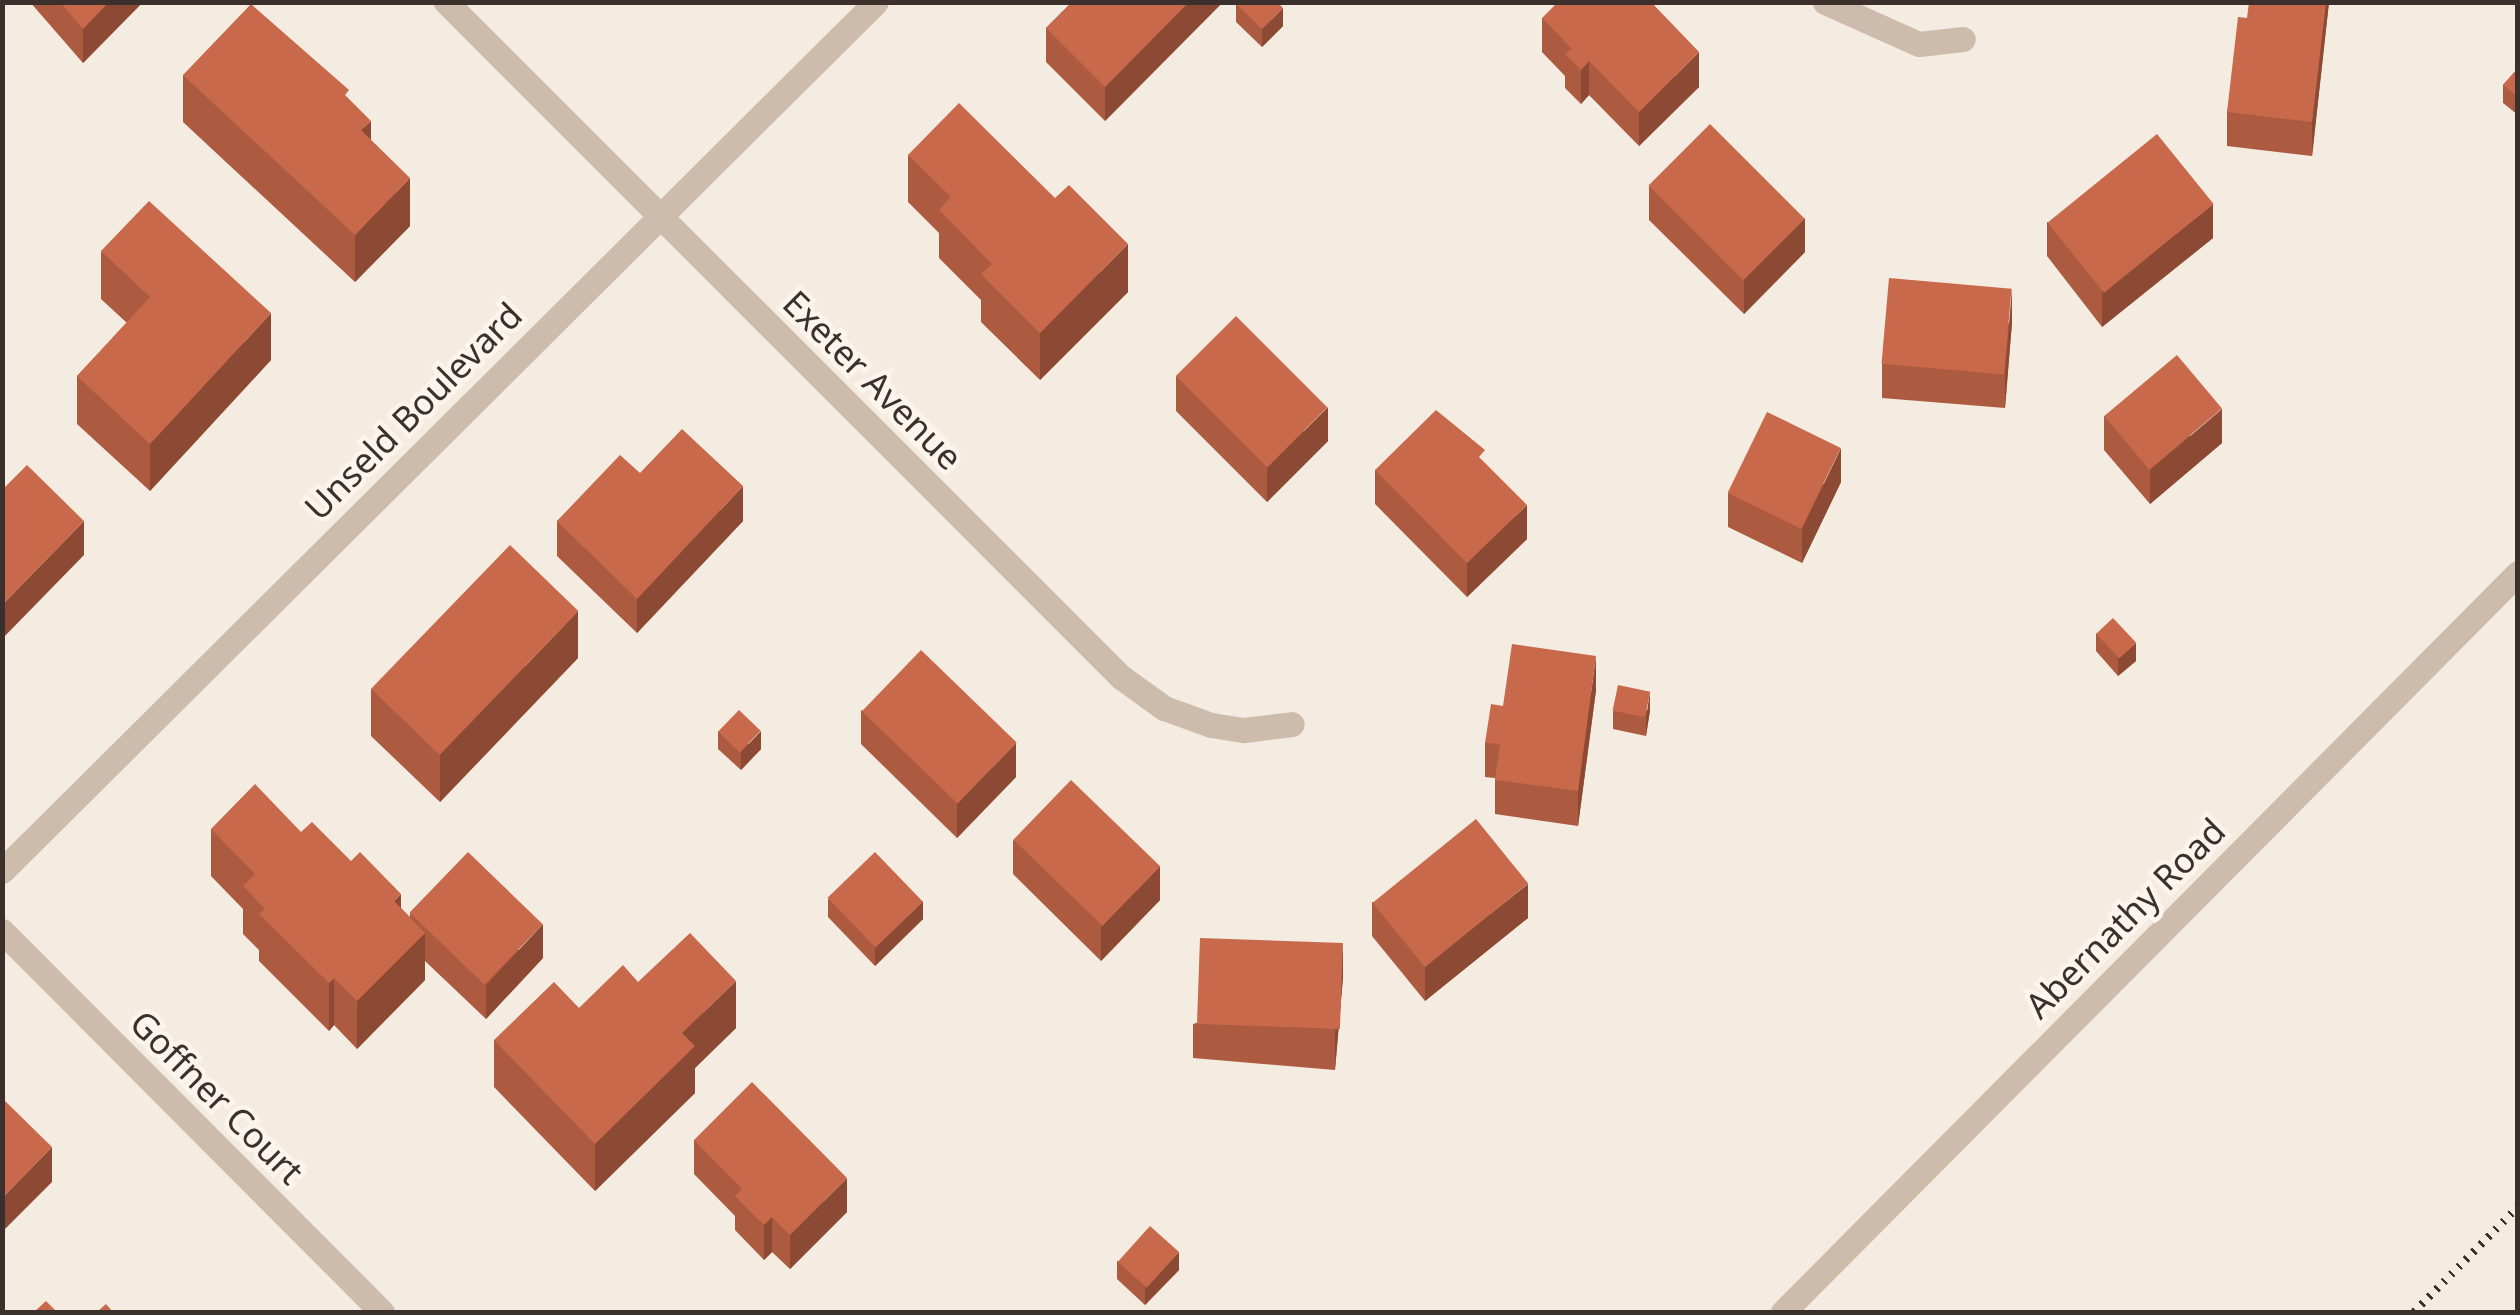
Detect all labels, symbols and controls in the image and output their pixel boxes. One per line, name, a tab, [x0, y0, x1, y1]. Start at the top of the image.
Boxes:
street label: Exeter Avenue	[775, 282, 971, 478]
street label: Unseld Boulevard	[296, 294, 530, 528]
street label: Abernathy Road	[2017, 810, 2233, 1026]
street label: Goffner Court	[122, 1002, 312, 1192]

